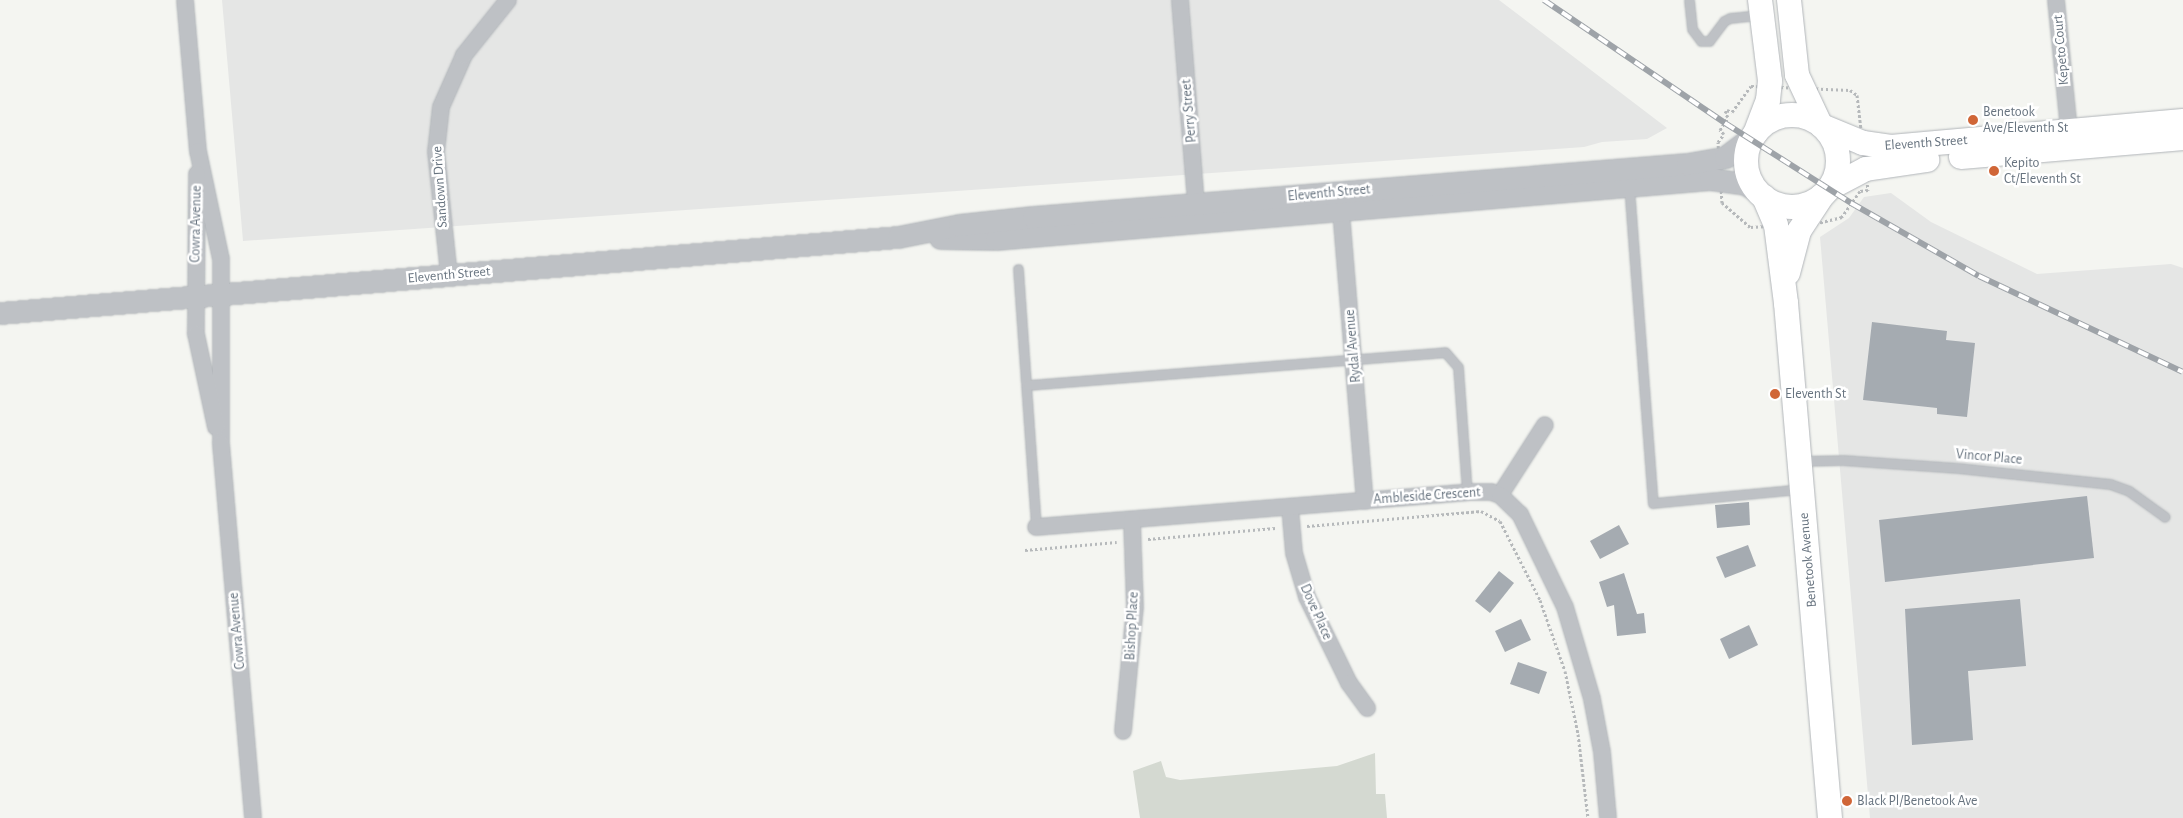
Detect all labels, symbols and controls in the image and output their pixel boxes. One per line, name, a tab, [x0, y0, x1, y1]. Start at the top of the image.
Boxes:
street label: Kepeto Court	[2050, 14, 2072, 86]
street label: Perry Street	[1178, 79, 1200, 143]
place label: Benetook Ave/Eleventh St	[1983, 104, 2068, 136]
marker: Benetook Ave/Eleventh St	[1967, 114, 1979, 126]
street label: Eleventh Street	[1884, 132, 1968, 154]
street label: Sandown Drive	[429, 146, 451, 228]
place label: Kepito Ct/Eleventh St	[2004, 155, 2081, 188]
marker: Kepito Ct/Eleventh St	[1988, 165, 2000, 177]
street label: Eleventh Street	[1287, 181, 1371, 205]
street label: Cowra Avenue	[187, 185, 205, 263]
street label: Eleventh Street	[407, 263, 491, 287]
street label: Rydal Avenue	[1341, 309, 1365, 383]
place label: Eleventh St	[1785, 386, 1846, 402]
marker: Eleventh St	[1769, 388, 1781, 400]
street label: Vincor Place	[1955, 446, 2023, 468]
street label: Ambleside Crescent	[1373, 484, 1481, 508]
street label: Benetook Avenue	[1795, 512, 1821, 608]
street label: Dove Place	[1296, 582, 1336, 642]
street label: Bishop Place	[1122, 591, 1142, 661]
street label: Cowra Avenue	[225, 592, 249, 670]
place label: Black Pl/Benetook Ave	[1857, 793, 1977, 809]
marker: Black Pl/Benetook Ave	[1841, 795, 1853, 807]

